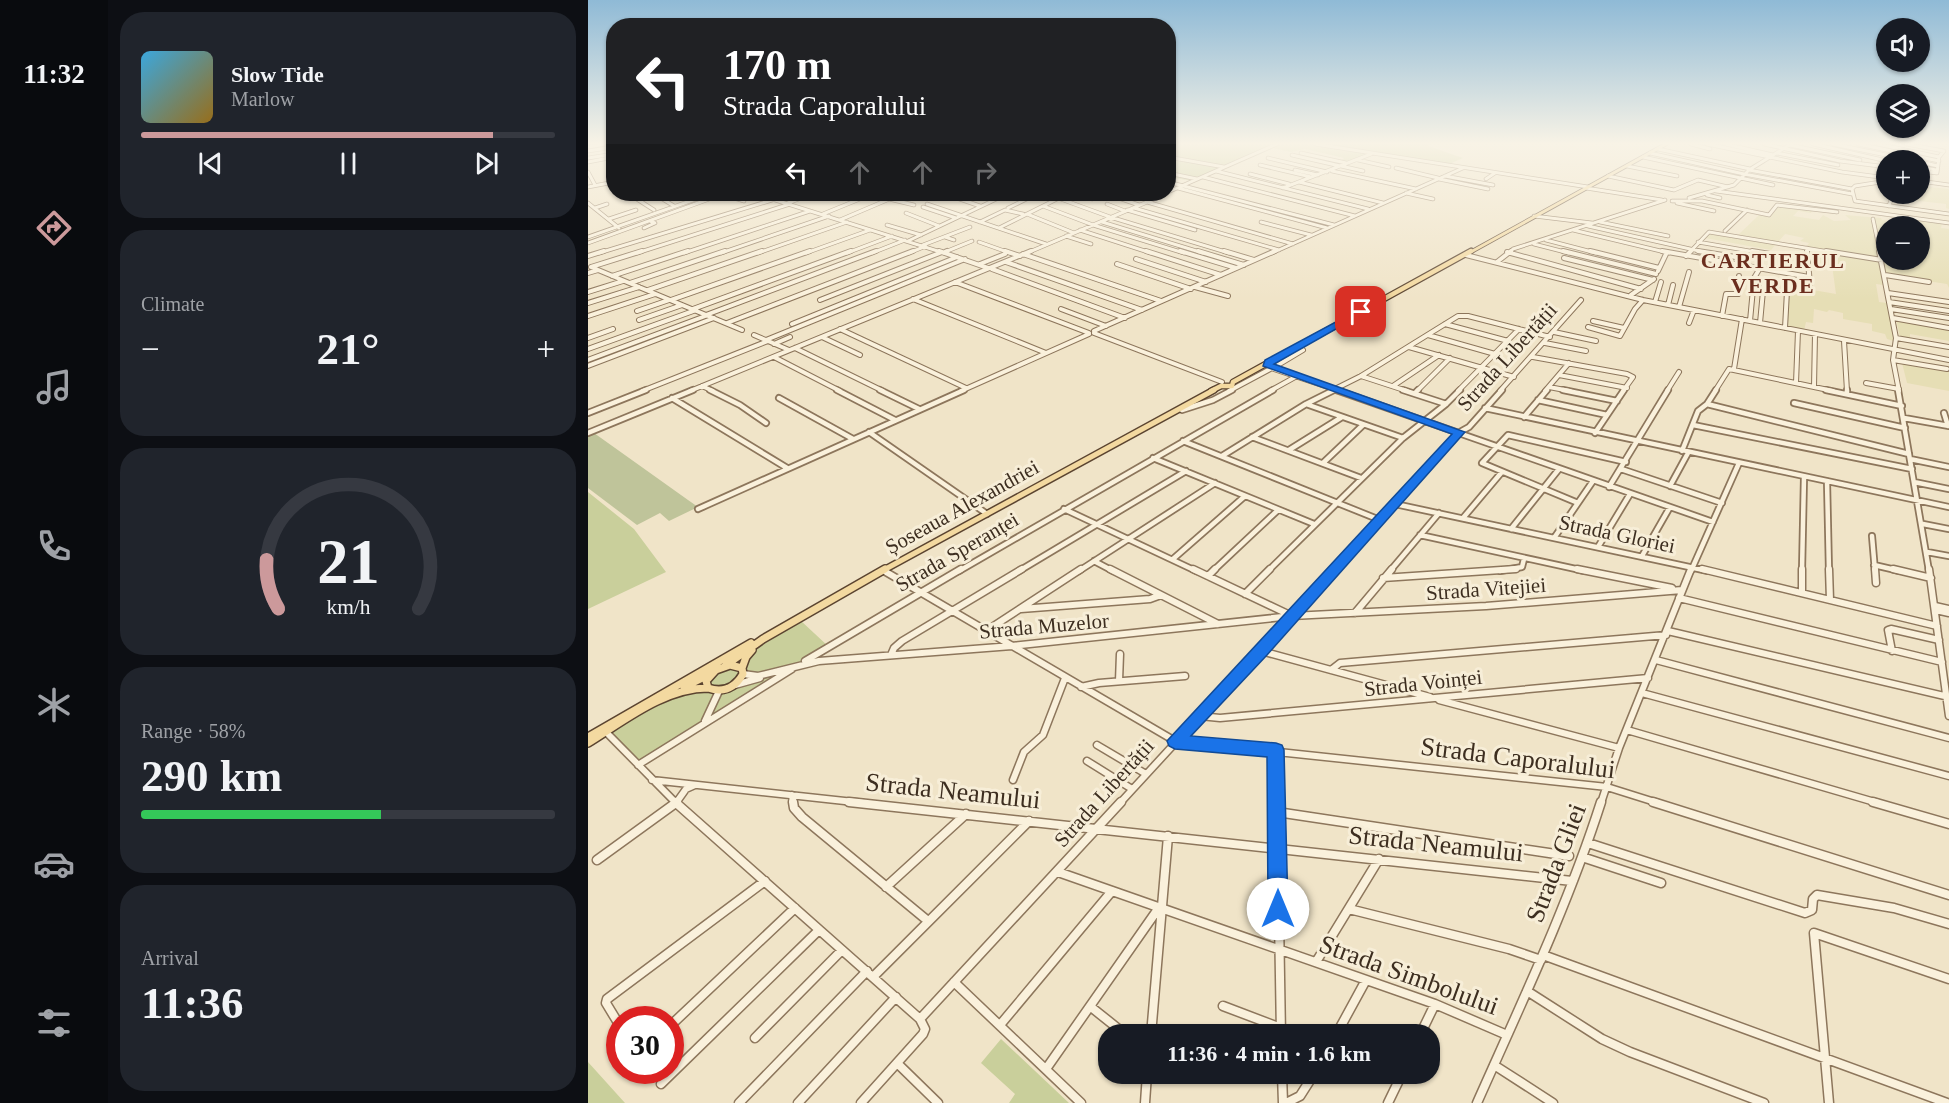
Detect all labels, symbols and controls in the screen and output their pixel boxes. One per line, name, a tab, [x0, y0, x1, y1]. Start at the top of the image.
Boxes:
map controls	[1876, 18, 1930, 270]
button: sound	[1876, 18, 1930, 72]
icon: left	[624, 42, 702, 120]
text: 170 m	[723, 42, 832, 88]
text: 11:32	[23, 59, 85, 89]
text: Slow Tide	[231, 62, 324, 87]
button: layers	[1876, 84, 1930, 138]
text: Marlow	[231, 88, 294, 110]
text: Strada Caporalului	[723, 91, 926, 121]
icon: previous	[194, 147, 227, 180]
icon: pause	[332, 147, 365, 180]
icon: next	[470, 147, 503, 180]
button: +	[1876, 150, 1930, 204]
icon: left	[780, 156, 813, 189]
icon: ahead	[843, 156, 876, 189]
icon: ahead	[906, 156, 939, 189]
icon: right	[969, 156, 1002, 189]
icon: directions	[33, 207, 75, 249]
button: −	[1876, 216, 1930, 270]
district label: CARTIERUL VERDE	[1701, 248, 1845, 298]
pin	[1335, 286, 1386, 337]
text: Climate	[141, 293, 204, 315]
icon: arrive	[1344, 295, 1377, 328]
street label: Strada Libertății	[1452, 298, 1562, 416]
text: 21°	[317, 324, 380, 374]
text: −	[141, 331, 160, 367]
text: +	[536, 331, 555, 367]
icon: music	[33, 366, 75, 408]
street label: Șoseaua Alexandriei	[881, 455, 1043, 559]
street label: Strada Speranței	[891, 507, 1023, 597]
street label: Strada Gloriei	[1557, 510, 1678, 558]
icon: phone	[33, 525, 75, 567]
text: 21	[317, 527, 379, 596]
street label: Strada Vitejiei	[1425, 573, 1547, 605]
text: km/h	[326, 595, 370, 619]
street label: Strada Muzelor	[978, 608, 1110, 644]
street label: Strada Voinței	[1363, 665, 1483, 701]
icon: climate	[33, 684, 75, 726]
text: Range · 58%	[141, 720, 245, 742]
street label: Strada Caporalului	[1419, 732, 1617, 784]
street label: Strada Libertății	[1049, 734, 1159, 852]
text: 290 km	[141, 751, 282, 801]
street label: Strada Neamului	[864, 767, 1042, 815]
street label: Strada Gliei	[1520, 799, 1592, 927]
street label: Strada Neamului	[1347, 820, 1525, 868]
icon: car	[33, 843, 75, 885]
position arrow	[1246, 877, 1310, 941]
street label: Strada Simbolului	[1315, 929, 1503, 1021]
text: Arrival	[141, 947, 199, 969]
text: 11:36	[141, 978, 244, 1028]
icon: filters	[33, 1002, 75, 1044]
speed limit sign: 30	[606, 1006, 684, 1084]
text: 11:36 · 4 min · 1.6 km	[1167, 1041, 1371, 1066]

